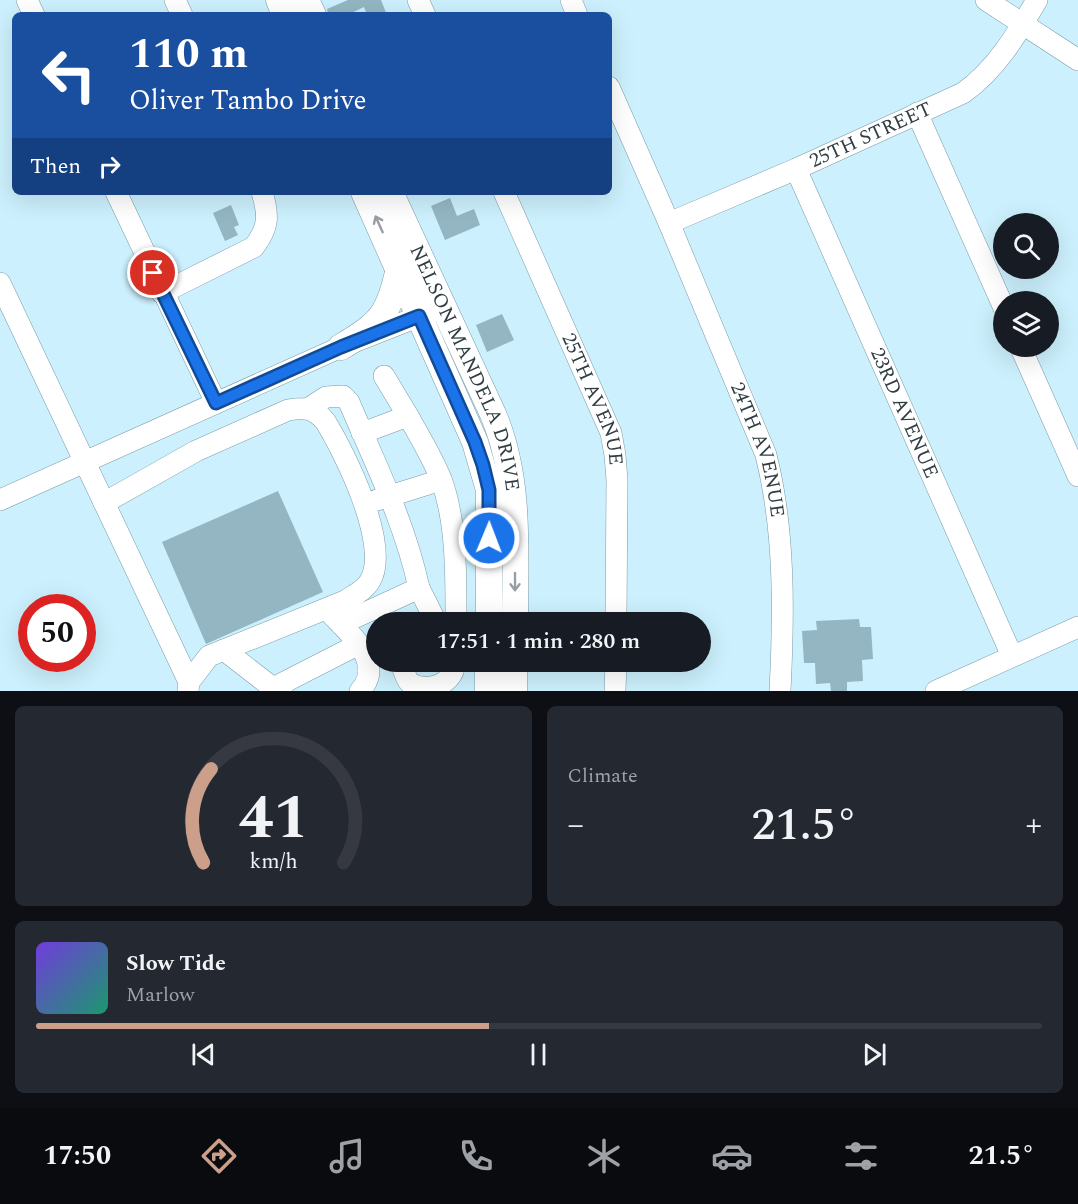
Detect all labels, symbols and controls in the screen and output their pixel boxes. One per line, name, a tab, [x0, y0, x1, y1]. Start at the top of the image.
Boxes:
text: 110 m	[129, 23, 248, 86]
icon: left	[30, 36, 108, 114]
text: Oliver Tambo Drive	[129, 80, 367, 122]
street label: 25TH STREET	[805, 94, 937, 176]
text: Then	[30, 150, 81, 183]
icon: right	[93, 150, 126, 183]
map controls	[993, 213, 1059, 357]
button: search	[993, 213, 1059, 279]
one-way arrow	[373, 216, 384, 234]
street label: NELSON MANDELA DRIVE	[402, 240, 527, 493]
pin	[127, 247, 178, 298]
icon: arrive	[136, 256, 169, 289]
button: layers	[993, 291, 1059, 357]
street label: 25TH AVENUE	[553, 328, 631, 467]
street label: 23RD AVENUE	[862, 343, 946, 483]
street label: 24TH AVENUE	[722, 378, 792, 519]
position arrow	[457, 506, 521, 570]
one-way arrow	[509, 572, 521, 592]
speed limit sign: 50	[18, 594, 96, 672]
text: 17:51 · 1 min · 280 m	[437, 625, 640, 658]
text: Climate	[568, 761, 638, 791]
text: 41	[238, 771, 308, 866]
text: 21.5°	[751, 791, 858, 860]
text: −	[568, 800, 584, 850]
text: +	[1025, 800, 1042, 850]
text: km/h	[249, 845, 297, 878]
text: Slow Tide	[126, 947, 226, 980]
text: Marlow	[126, 980, 195, 1010]
icon: previous	[187, 1038, 220, 1071]
icon: pause	[522, 1038, 555, 1071]
icon: next	[858, 1038, 891, 1071]
text: 17:50	[43, 1135, 111, 1177]
icon: directions	[198, 1135, 240, 1177]
icon: music	[326, 1135, 368, 1177]
icon: phone	[455, 1135, 497, 1177]
icon: climate	[583, 1135, 625, 1177]
icon: car	[711, 1135, 753, 1177]
icon: filters	[840, 1135, 882, 1177]
text: 21.5°	[968, 1135, 1035, 1177]

